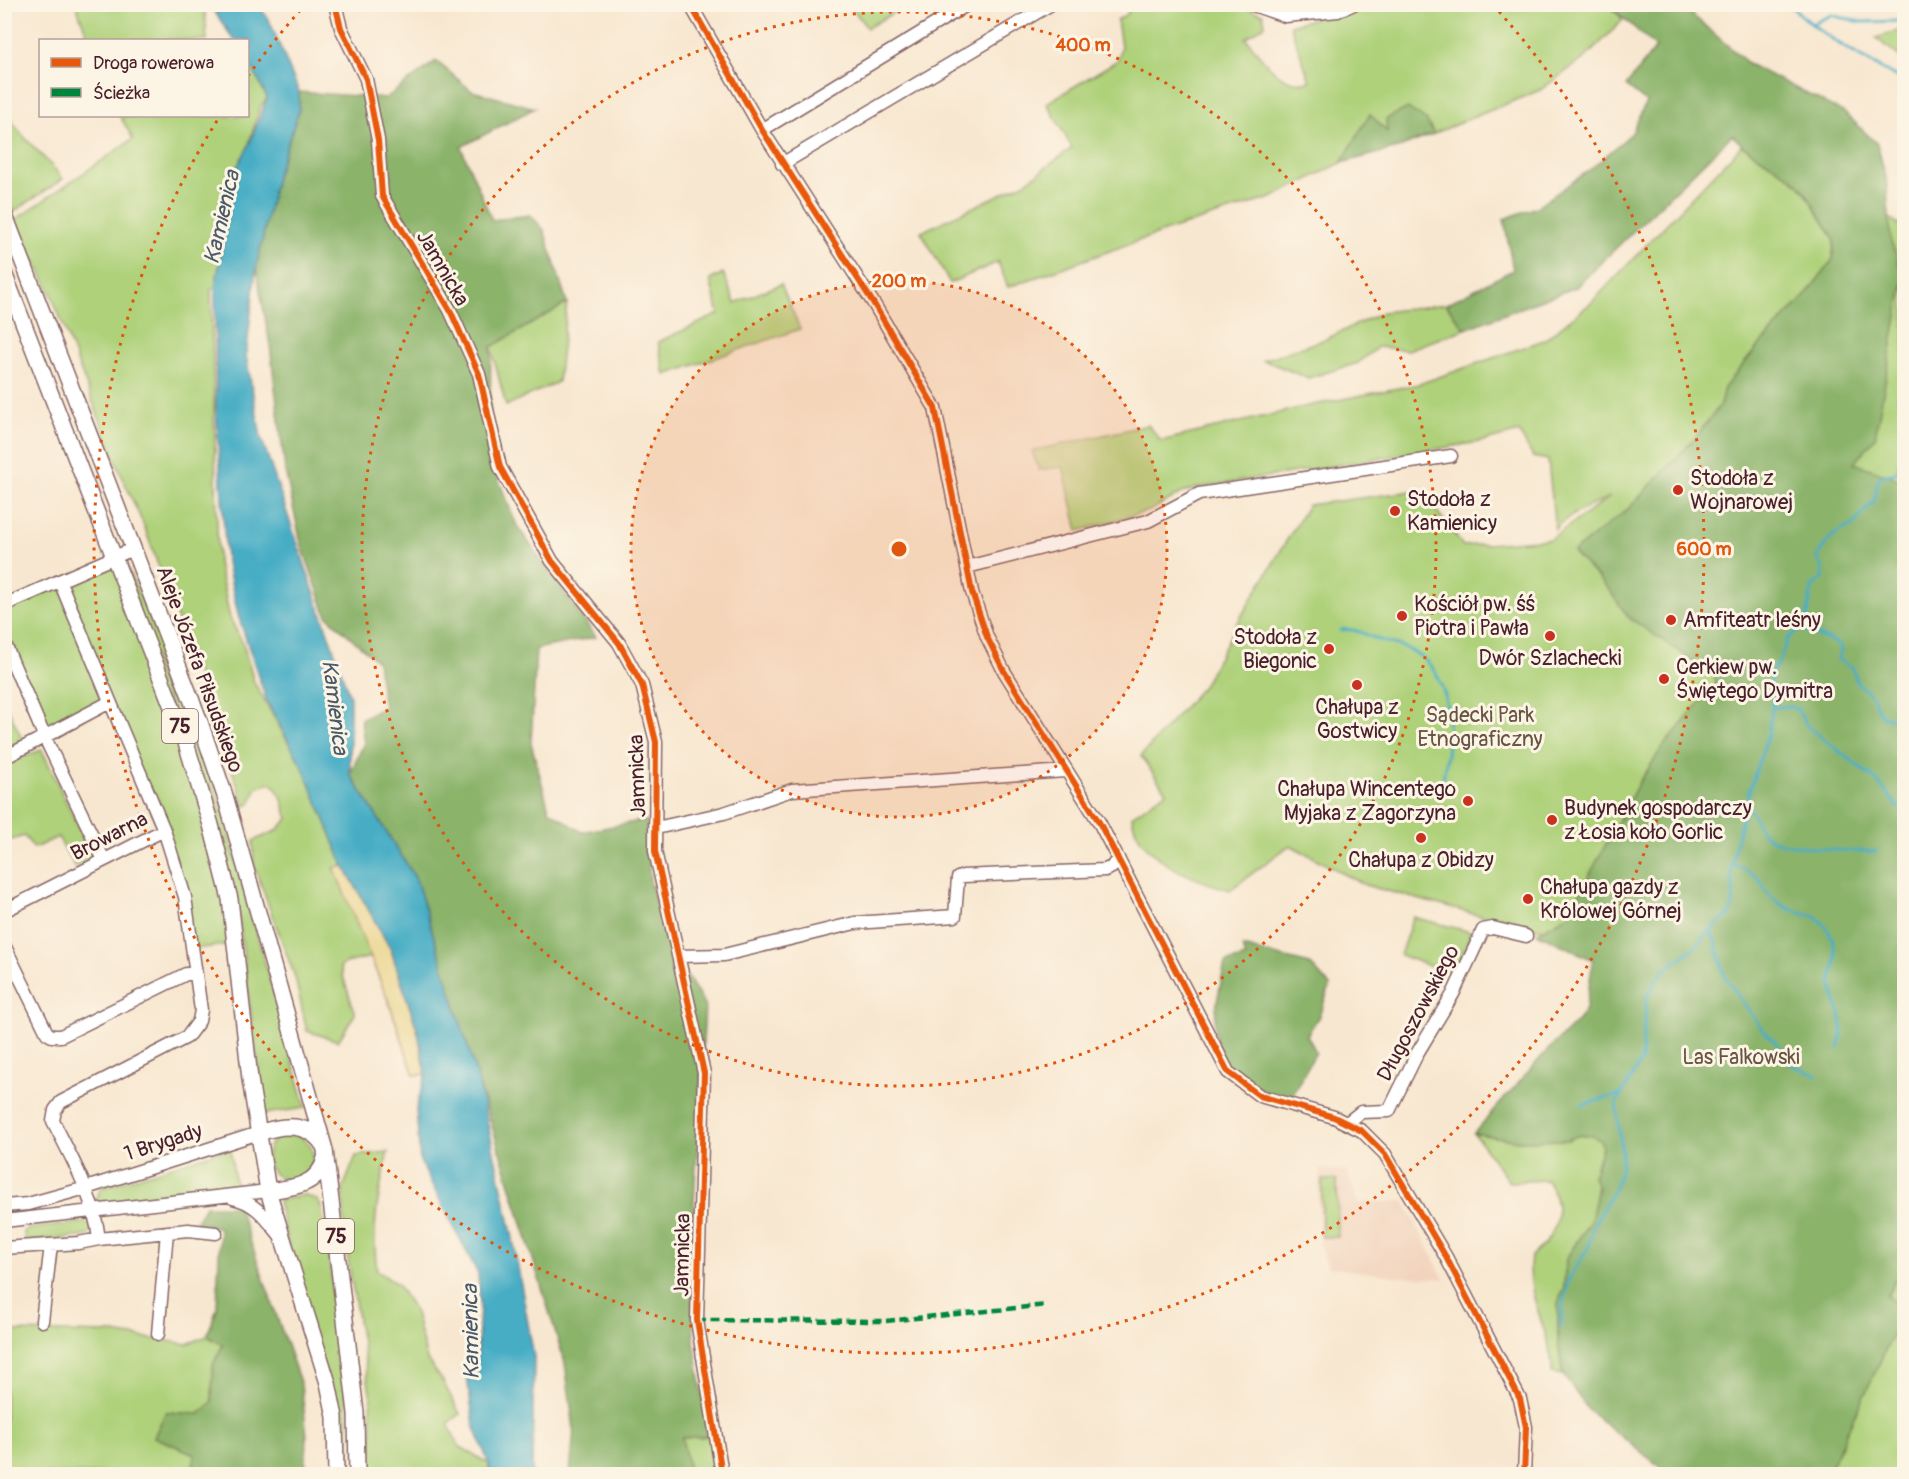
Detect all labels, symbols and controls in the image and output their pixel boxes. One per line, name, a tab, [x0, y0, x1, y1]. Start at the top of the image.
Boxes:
text: 400 m	[1056, 34, 1110, 57]
legend	[39, 39, 249, 117]
text: Droga rowerowa	[93, 52, 214, 75]
text: Ścieżka	[93, 82, 150, 105]
water label: Kamienica	[198, 166, 247, 267]
street label: Jamnicka	[410, 225, 475, 311]
text: 200 m	[872, 270, 926, 293]
place label: Stodoła z Wojnarowej	[1690, 465, 1793, 516]
marker: Stodoła z Wojnarowej	[1671, 483, 1685, 497]
place label: Stodoła z Kamienicy	[1407, 486, 1497, 537]
marker: Stodoła z Kamienicy	[1388, 504, 1402, 518]
text: 600 m	[1677, 538, 1731, 561]
centre of rings	[889, 539, 909, 559]
street label: Aleje Józefa Piłsudskiego	[150, 562, 249, 776]
place label: Kościół pw. śś Piotra i Pawła	[1414, 591, 1536, 642]
place label: Amfiteatr leśny	[1683, 607, 1821, 634]
marker: Kościół pw. śś Piotra i Pawła	[1395, 609, 1409, 623]
marker: Amfiteatr leśny	[1664, 613, 1678, 627]
place label: Stodoła z Biegonic	[1233, 624, 1317, 675]
marker: Dwór Szlachecki	[1543, 629, 1557, 643]
marker: Stodoła z Biegonic	[1322, 642, 1336, 656]
place label: Dwór Szlachecki	[1479, 645, 1622, 672]
place label: Cerkiew pw. Świętego Dymitra	[1676, 654, 1833, 705]
water label: Kamienica	[315, 658, 355, 758]
marker: Cerkiew pw. Świętego Dymitra	[1657, 672, 1671, 686]
marker: Chałupa z Gostwicy	[1350, 678, 1364, 692]
place label: Chałupa z Gostwicy	[1315, 694, 1399, 745]
park label: Sądecki Park Etnograficzny	[1417, 702, 1543, 753]
road number: 75	[162, 709, 198, 743]
street label: Jamnicka	[623, 734, 652, 818]
place label: Chałupa Wincentego Myjaka z Zagorzyna	[1277, 776, 1456, 827]
marker: Chałupa Wincentego Myjaka z Zagorzyna	[1461, 794, 1475, 808]
place label: Budynek gospodarczy z Łosia koło Gorlic	[1564, 795, 1752, 846]
street label: Browarna	[66, 806, 152, 867]
marker: Budynek gospodarczy z Łosia koło Gorlic	[1545, 813, 1559, 827]
marker: Chałupa z Obidzy	[1414, 831, 1428, 845]
place label: Chałupa z Obidzy	[1348, 847, 1494, 874]
place label: Chałupa gazdy z Królowej Górnej	[1540, 874, 1682, 925]
marker: Chałupa gazdy z Królowej Górnej	[1521, 892, 1535, 906]
street label: Długoszowskiego	[1371, 940, 1466, 1086]
park label: Las Falkowski	[1682, 1044, 1800, 1071]
street label: 1 Brygady	[121, 1117, 206, 1168]
street label: Jamnicka	[668, 1213, 697, 1297]
road number: 75	[318, 1219, 354, 1253]
water label: Kamienica	[456, 1282, 486, 1380]

